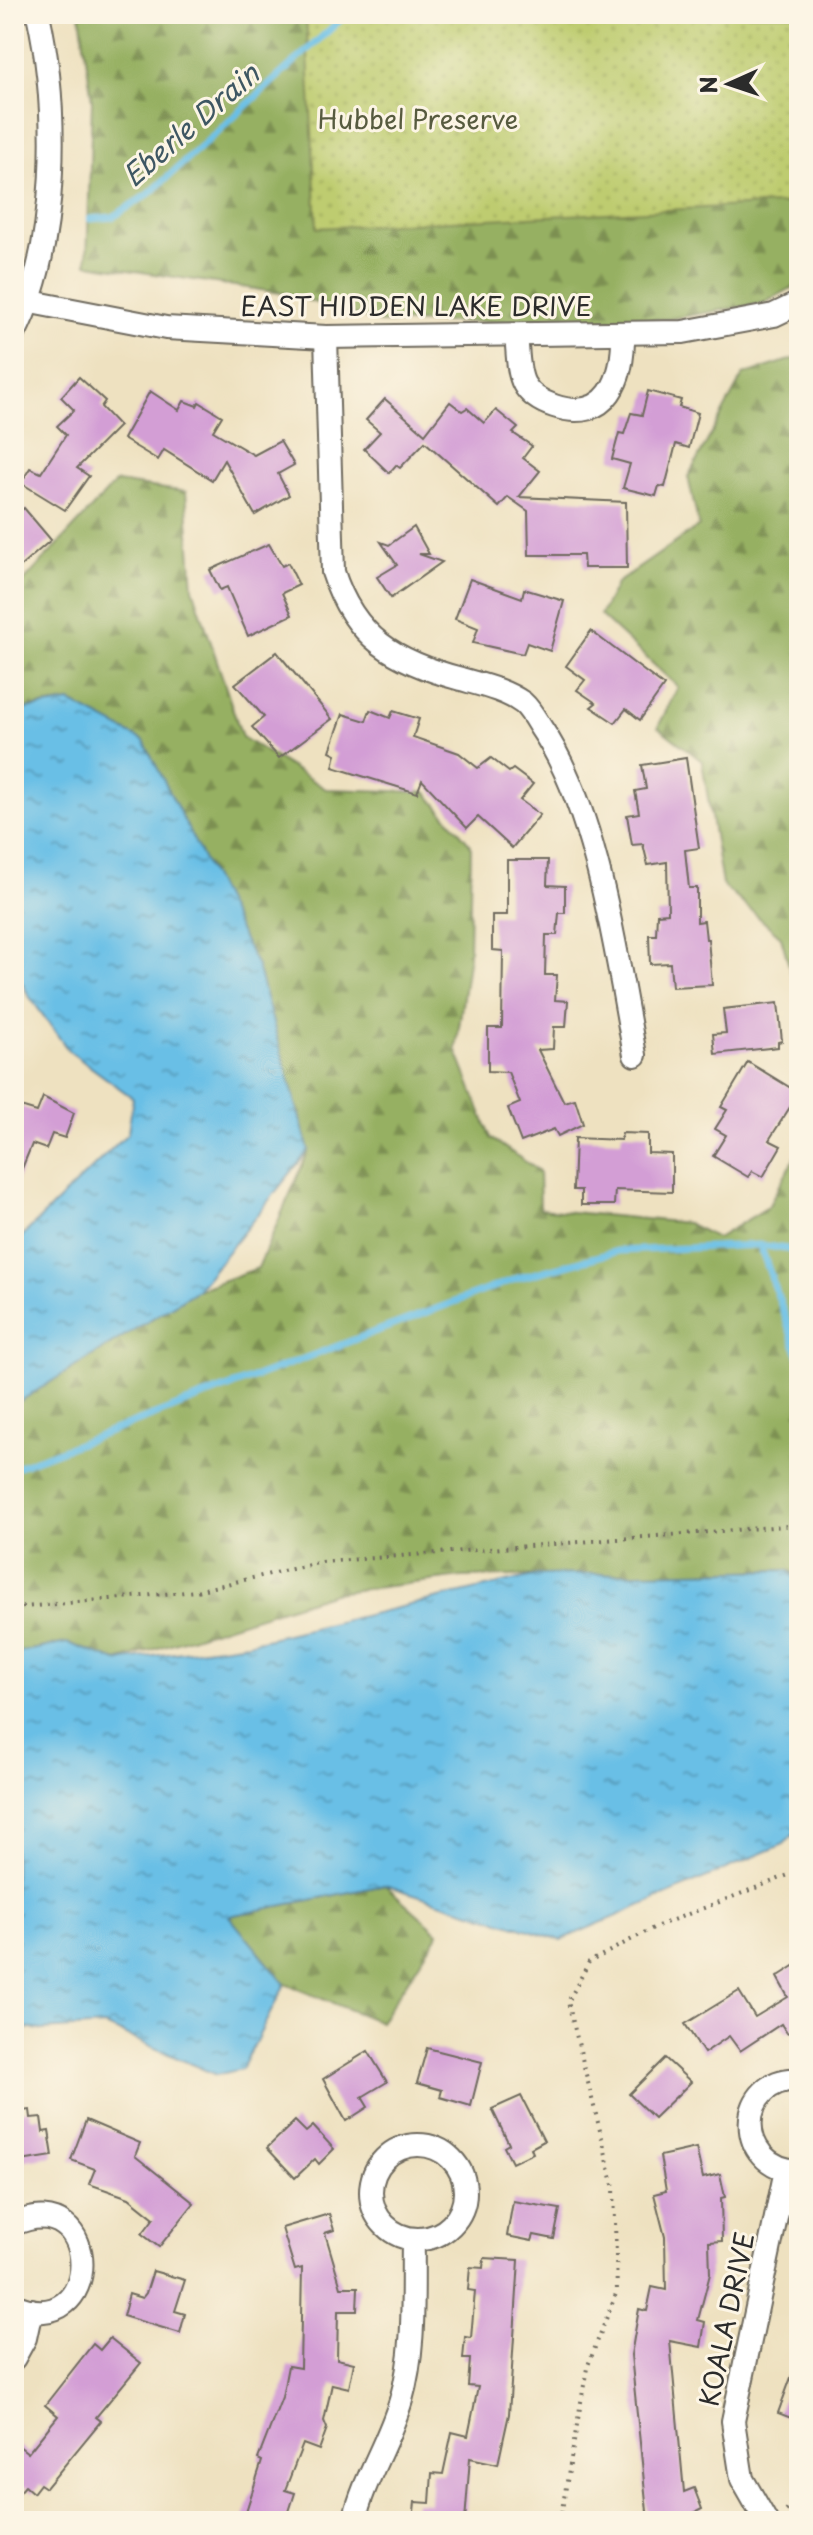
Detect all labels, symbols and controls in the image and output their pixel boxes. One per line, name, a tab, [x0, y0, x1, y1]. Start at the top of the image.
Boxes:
north arrow	[689, 44, 769, 124]
water label: Eberle Drain	[112, 52, 269, 196]
text: N	[691, 76, 724, 95]
park label: Hubbel Preserve	[318, 99, 518, 138]
street label: EAST HIDDEN LAKE DRIVE	[240, 286, 592, 325]
street label: KOALA DRIVE	[689, 2228, 763, 2410]

